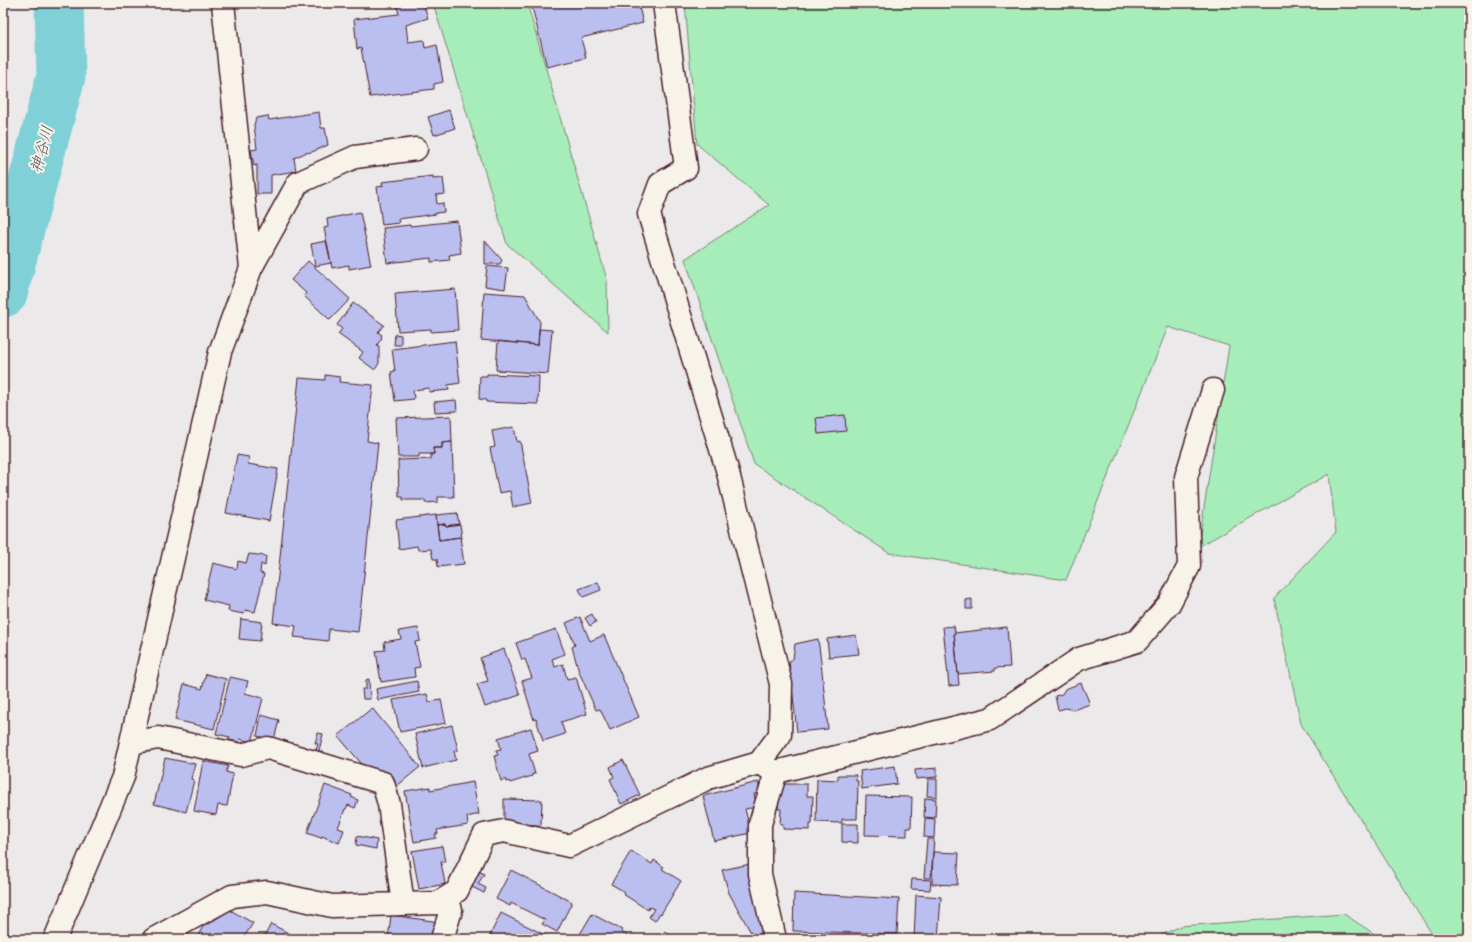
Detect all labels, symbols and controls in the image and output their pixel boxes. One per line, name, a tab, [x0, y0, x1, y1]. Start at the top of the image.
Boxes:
water label: 神谷川	[26, 123, 61, 176]

